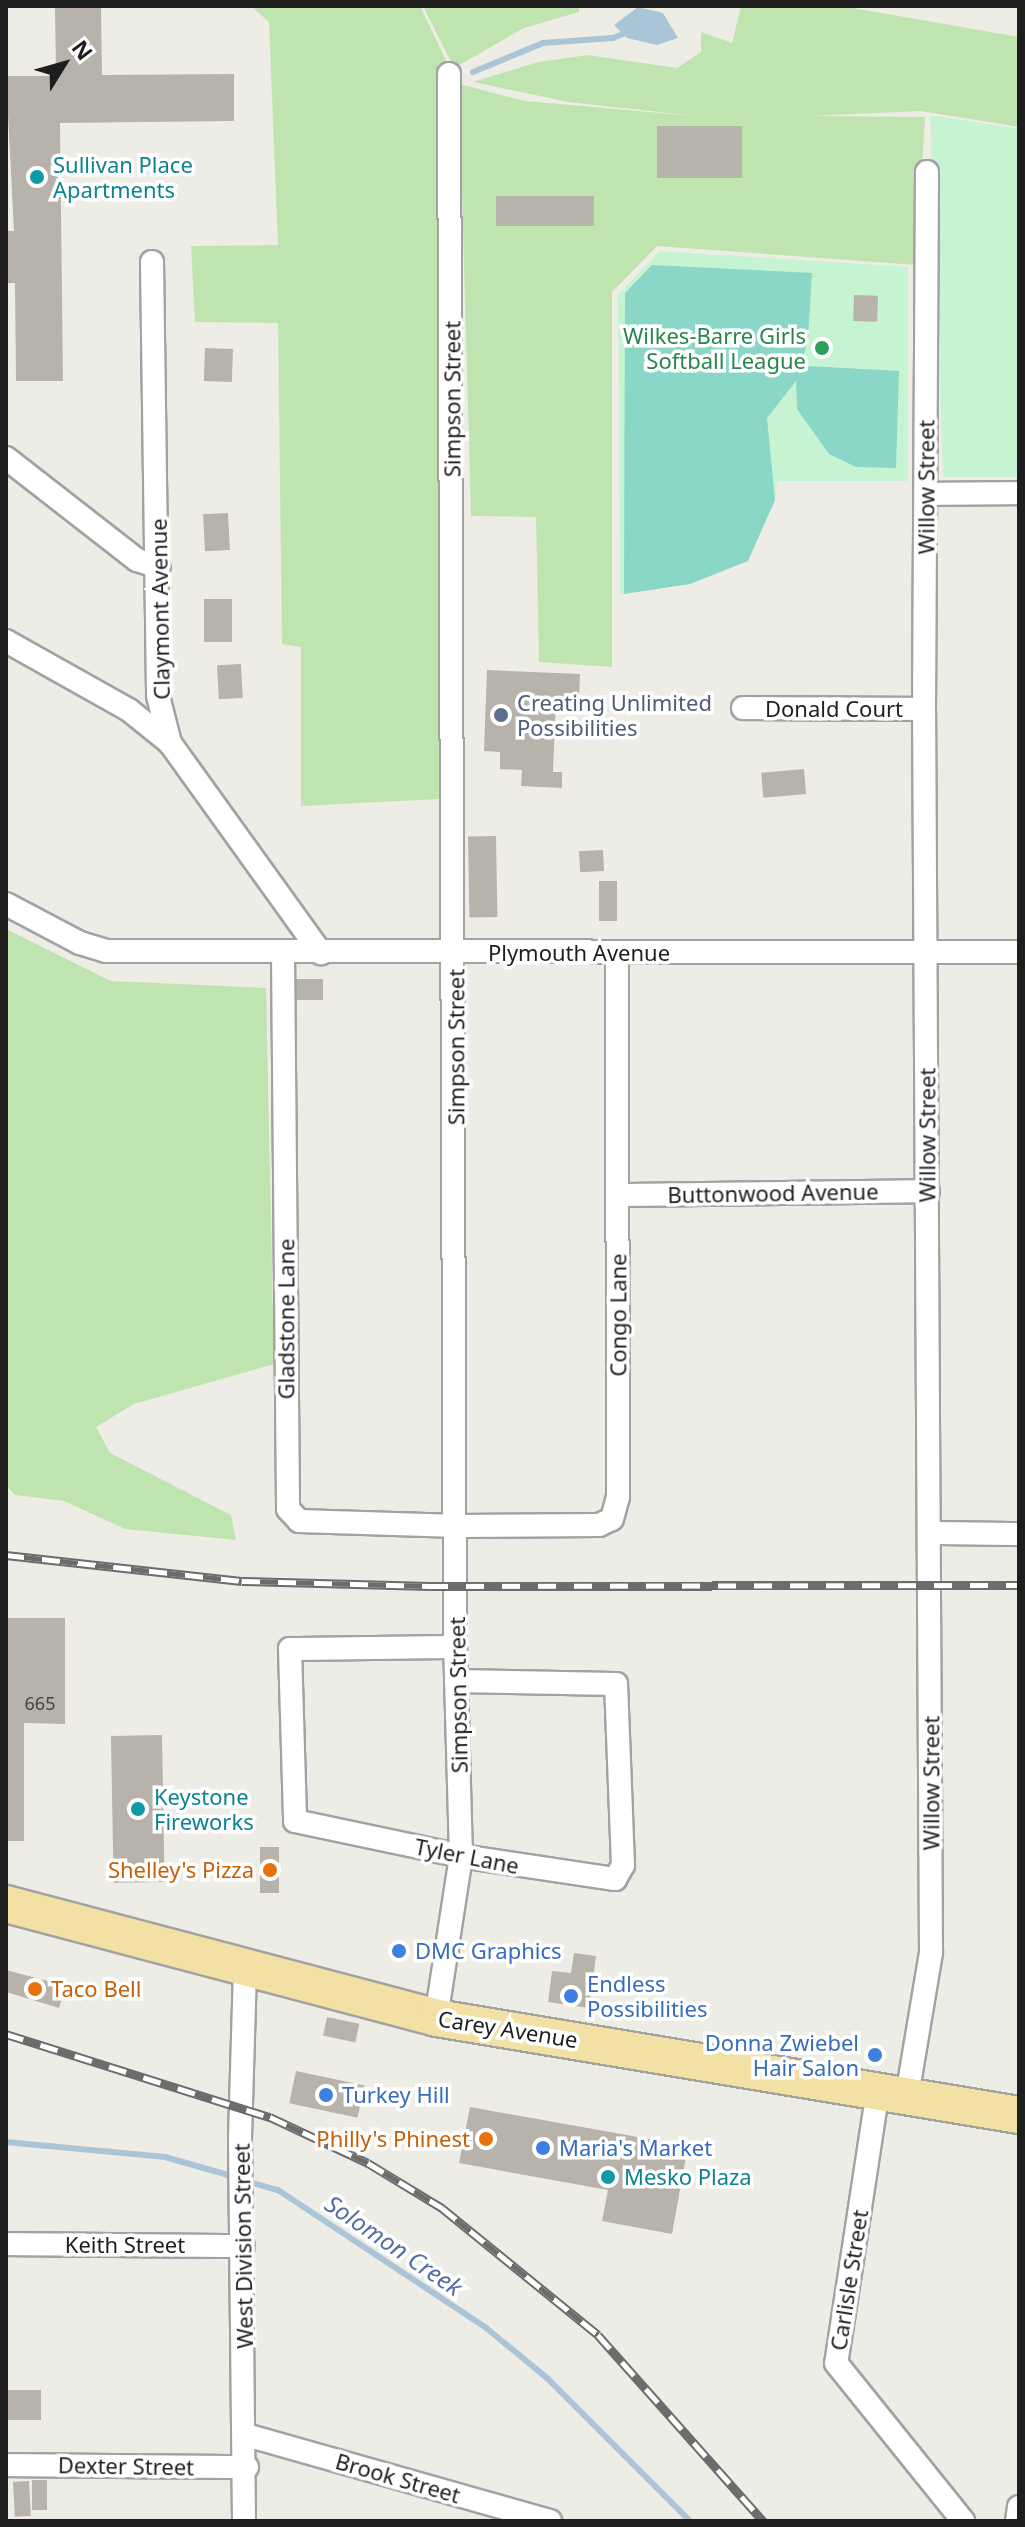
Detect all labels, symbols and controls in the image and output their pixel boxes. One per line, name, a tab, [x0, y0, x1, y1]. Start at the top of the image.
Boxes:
north arrow	[24, 24, 104, 104]
text: N	[66, 33, 101, 66]
place label: Sullivan Place Apartments	[53, 151, 193, 202]
marker: Sullivan Place Apartments	[28, 168, 46, 186]
street label: Simpson Street	[439, 321, 465, 477]
place label: Wilkes-Barre Girls Softball League	[623, 322, 806, 374]
marker: Wilkes-Barre Girls Softball League	[813, 339, 831, 357]
street label: Willow Street	[913, 420, 939, 554]
street label: Claymont Avenue	[145, 518, 175, 700]
place label: Creating Unlimited Possibilities	[517, 689, 712, 740]
street label: Donald Court	[765, 696, 903, 722]
marker: Creating Unlimited Possibilities	[492, 706, 510, 724]
street label: Plymouth Avenue	[488, 940, 670, 966]
street label: Simpson Street	[443, 969, 469, 1125]
street label: Willow Street	[914, 1068, 940, 1202]
street label: Buttonwood Avenue	[667, 1178, 879, 1208]
street label: Gladstone Lane	[273, 1239, 299, 1399]
street label: Congo Lane	[605, 1253, 631, 1377]
street label: Simpson Street	[443, 1617, 473, 1773]
house number: 665	[25, 1692, 55, 1714]
street label: Willow Street	[918, 1716, 944, 1850]
place label: Keystone Fireworks	[154, 1783, 254, 1834]
marker: Keystone Fireworks	[129, 1800, 147, 1818]
street label: Tyler Lane	[413, 1833, 521, 1879]
place label: Shelley's Pizza	[108, 1857, 254, 1883]
marker: Shelley's Pizza	[261, 1861, 279, 1879]
place label: DMC Graphics	[415, 1938, 562, 1964]
marker: DMC Graphics	[390, 1942, 408, 1960]
place label: Endless Possibilities	[587, 1970, 707, 2022]
place label: Taco Bell	[51, 1976, 141, 2002]
marker: Taco Bell	[26, 1980, 44, 1998]
marker: Endless Possibilities	[562, 1987, 580, 2005]
street label: Carey Avenue	[436, 2005, 580, 2053]
place label: Donna Zwiebel Hair Salon	[705, 2029, 859, 2080]
marker: Donna Zwiebel Hair Salon	[866, 2046, 884, 2064]
place label: Turkey Hill	[342, 2082, 450, 2108]
marker: Turkey Hill	[317, 2086, 335, 2104]
place label: Philly's Phinest	[316, 2126, 470, 2152]
marker: Philly's Phinest	[477, 2130, 495, 2148]
place label: Maria's Market	[559, 2135, 712, 2161]
marker: Maria's Market	[534, 2139, 552, 2157]
street label: West Division Street	[228, 2143, 258, 2349]
place label: Mesko Plaza	[624, 2164, 752, 2190]
marker: Mesko Plaza	[599, 2168, 617, 2186]
water label: Solomon Creek	[320, 2189, 468, 2301]
street label: Carlisle Street	[825, 2208, 873, 2352]
street label: Keith Street	[65, 2232, 185, 2258]
street label: Brook Street	[333, 2448, 463, 2508]
street label: Dexter Street	[58, 2452, 194, 2480]

